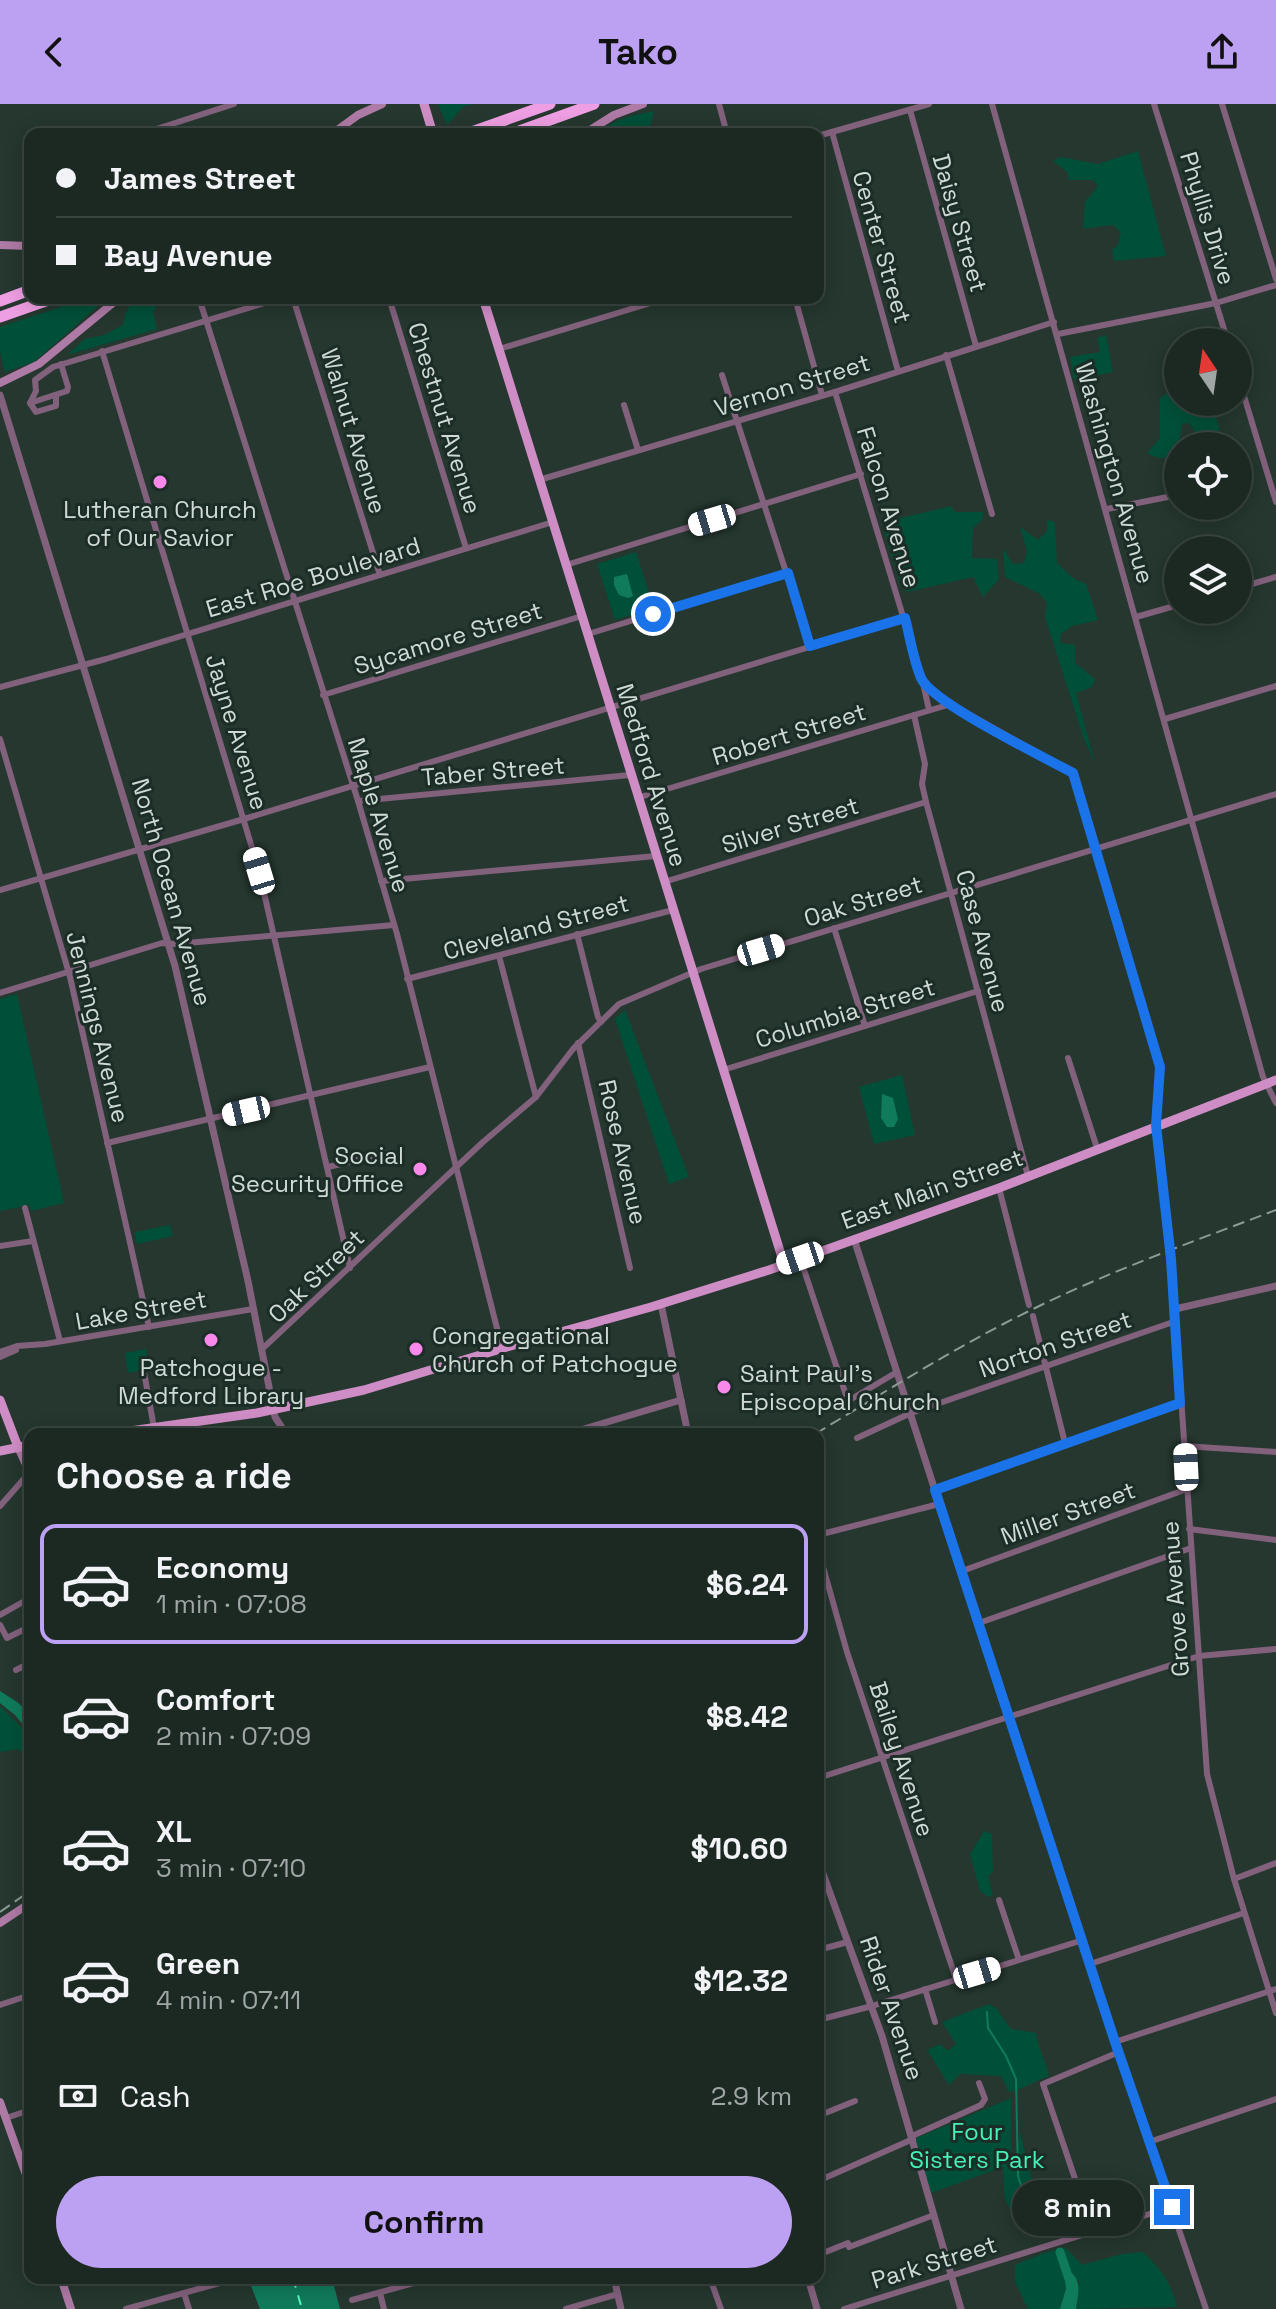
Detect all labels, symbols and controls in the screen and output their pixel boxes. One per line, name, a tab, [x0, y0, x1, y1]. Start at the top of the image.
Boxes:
text: Tako	[598, 29, 678, 75]
icon: back	[32, 30, 76, 74]
icon: share	[1200, 30, 1244, 74]
street label: Phyllis Drive	[1173, 148, 1243, 288]
street label: Daisy Street	[925, 150, 995, 296]
text: James Street	[104, 159, 296, 198]
street label: Center Street	[845, 167, 919, 327]
text: Bay Avenue	[104, 236, 273, 275]
street label: Chestnut Avenue	[401, 319, 489, 517]
north arrow	[1164, 328, 1252, 416]
map controls	[1164, 328, 1252, 624]
street label: Walnut Avenue	[314, 345, 394, 517]
street label: Vernon Street	[710, 347, 874, 423]
street label: Washington Avenue	[1069, 359, 1161, 587]
street label: Falcon Avenue	[850, 423, 928, 591]
button: locate	[1164, 432, 1252, 520]
marker: Lutheran Church of Our Savior	[151, 473, 169, 491]
place label: Lutheran Church of Our Savior	[63, 494, 257, 553]
car	[686, 502, 738, 538]
street label: East Roe Boulevard	[202, 530, 424, 624]
button: layers	[1164, 536, 1252, 624]
street label: Sycamore Street	[350, 595, 546, 681]
route start	[635, 596, 671, 632]
street label: Jayne Avenue	[199, 650, 275, 814]
street label: Medford Avenue	[609, 680, 695, 870]
street label: Robert Street	[708, 696, 870, 772]
street label: Maple Avenue	[341, 734, 417, 896]
street label: Taber Street	[420, 749, 566, 793]
street label: North Ocean Avenue	[125, 775, 219, 1009]
street label: Silver Street	[718, 789, 862, 861]
car	[241, 845, 277, 897]
street label: Case Avenue	[949, 866, 1017, 1016]
street label: Oak Street	[800, 868, 926, 934]
street label: Cleveland Street	[440, 887, 632, 967]
street label: Jennings Avenue	[59, 928, 137, 1126]
car	[735, 932, 787, 968]
street label: Columbia Street	[751, 971, 939, 1055]
street label: Rose Avenue	[591, 1077, 655, 1227]
car	[220, 1094, 272, 1128]
place label: Social Security Office	[231, 1140, 404, 1199]
street label: East Main Street	[837, 1142, 1027, 1236]
marker: Social Security Office	[411, 1160, 429, 1178]
street label: Oak Street	[261, 1222, 371, 1330]
car	[773, 1239, 827, 1277]
street label: Lake Street	[73, 1283, 209, 1337]
street label: Norton Street	[975, 1303, 1135, 1385]
place label: Congregational Church of Patchogue	[432, 1320, 678, 1379]
marker: Patchogue - Medford Library	[202, 1331, 220, 1349]
marker: Congregational Church of Patchogue	[407, 1340, 425, 1358]
place label: Patchogue - Medford Library	[118, 1352, 304, 1411]
place label: Saint Paul's Episcopal Church	[740, 1358, 940, 1417]
marker: Saint Paul's Episcopal Church	[715, 1378, 733, 1396]
car	[1173, 1442, 1199, 1492]
text: Choose a ride	[56, 1453, 292, 1499]
street label: Miller Street	[996, 1474, 1140, 1552]
street label: Grove Avenue	[1154, 1520, 1196, 1678]
icon: car	[60, 1548, 132, 1620]
text: Economy	[156, 1548, 289, 1587]
text: $6.24	[706, 1565, 788, 1604]
text: 1 min · 07:08	[156, 1587, 307, 1621]
street label: Bailey Avenue	[862, 1678, 942, 1840]
icon: car	[60, 1680, 132, 1752]
text: Comfort	[156, 1680, 275, 1719]
text: $8.42	[706, 1697, 788, 1736]
text: 2 min · 07:09	[156, 1719, 311, 1753]
icon: car	[60, 1812, 132, 1884]
text: XL	[156, 1812, 192, 1851]
text: $10.60	[691, 1829, 788, 1868]
text: 3 min · 07:10	[156, 1851, 306, 1885]
street label: Rider Avenue	[853, 1932, 931, 2084]
icon: car	[60, 1944, 132, 2016]
text: Green	[156, 1944, 240, 1983]
car	[951, 1955, 1003, 1991]
text: $12.32	[693, 1961, 788, 2000]
text: 4 min · 07:11	[156, 1983, 301, 2017]
icon: cash	[56, 2074, 100, 2118]
text: Cash	[120, 2077, 191, 2116]
text: 2.9 km	[711, 2079, 792, 2113]
park label: Four Sisters Park	[909, 2116, 1045, 2175]
button: Confirm	[56, 2176, 792, 2268]
callout: 8 min	[1012, 2179, 1144, 2235]
route end	[1154, 2189, 1190, 2225]
text: 8 min	[1044, 2191, 1112, 2225]
street label: Park Street	[868, 2228, 1000, 2296]

